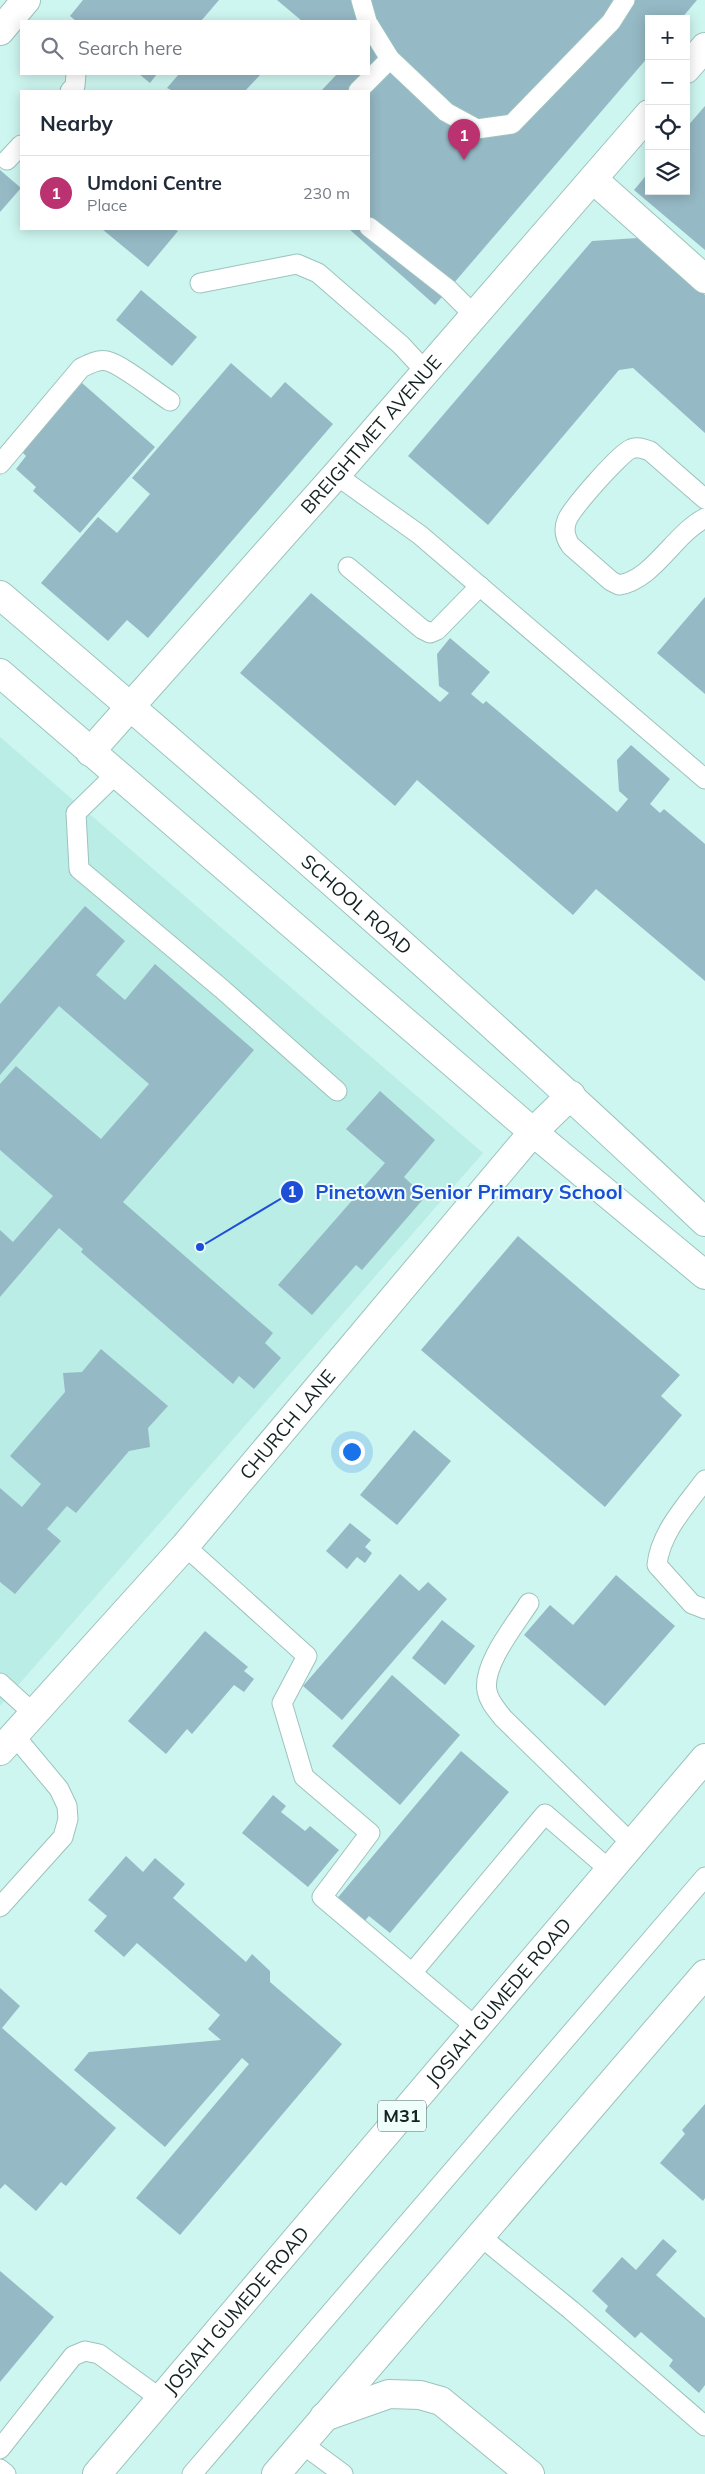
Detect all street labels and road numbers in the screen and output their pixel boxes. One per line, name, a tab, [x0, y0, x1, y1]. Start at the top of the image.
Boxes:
street label: BREIGHTMET AVENUE	[295, 350, 446, 519]
street label: SCHOOL ROAD	[296, 849, 417, 959]
street label: CHURCH LANE	[234, 1364, 340, 1484]
street label: JOSIAH GUMEDE ROAD	[420, 1913, 576, 2090]
road number: M31	[378, 2100, 426, 2132]
street label: JOSIAH GUMEDE ROAD	[158, 2221, 314, 2399]

